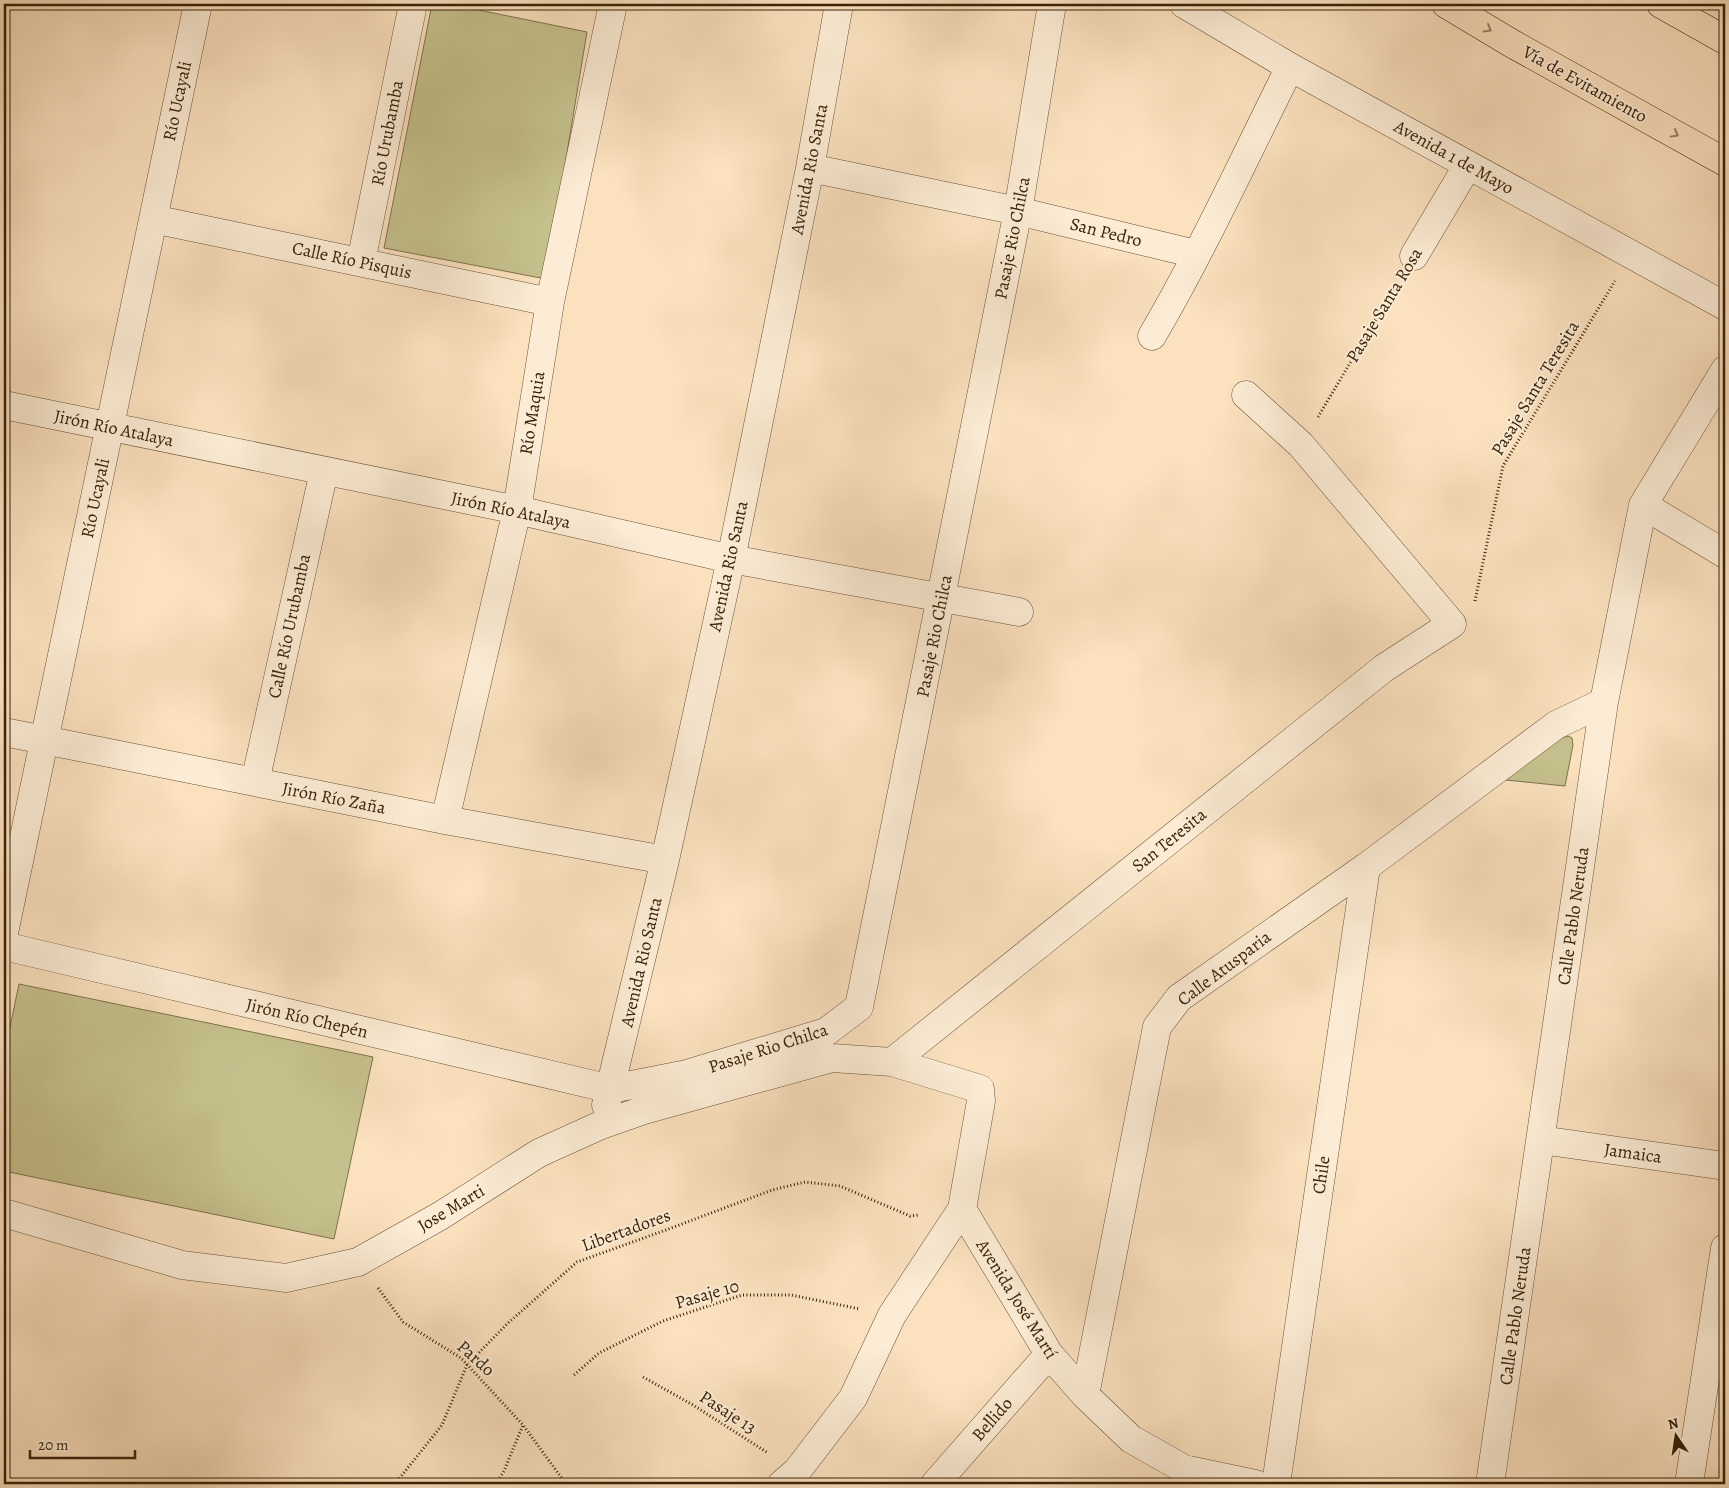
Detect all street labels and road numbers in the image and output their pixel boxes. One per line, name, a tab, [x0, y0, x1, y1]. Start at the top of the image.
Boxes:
street label: Vía de Evitamiento	[1518, 39, 1652, 128]
street label: Río Ucayali	[157, 59, 197, 143]
street label: Río Urubamba	[365, 78, 409, 188]
street label: Avenida Rio Santa	[784, 101, 834, 237]
street label: Avenida 1 de Mayo	[1389, 114, 1518, 200]
street label: Pasaje Rio Chilca	[988, 174, 1036, 301]
street label: San Pedro	[1067, 211, 1145, 253]
street label: Calle Río Pisquis	[290, 236, 414, 284]
street label: Pasaje Santa Rosa	[1340, 243, 1428, 367]
street label: Pasaje Santa Teresita	[1485, 316, 1585, 460]
street label: Río Maquia	[514, 369, 551, 457]
street label: Jirón Río Atalaya	[52, 404, 177, 452]
street label: Río Ucayali	[75, 456, 115, 540]
street label: Jirón Río Atalaya	[449, 486, 574, 534]
street label: Avenida Rio Santa	[702, 498, 754, 634]
street label: Calle Río Urubamba	[262, 551, 316, 700]
street label: Pasaje Rio Chilca	[910, 572, 958, 699]
street label: Jirón Río Zaña	[280, 776, 389, 820]
street label: San Teresita	[1127, 802, 1212, 877]
street label: Calle Pablo Neruda	[1551, 845, 1595, 987]
street label: Avenida Rio Santa	[614, 894, 668, 1030]
street label: Calle Atusparia	[1172, 924, 1276, 1011]
street label: Jirón Río Chepén	[244, 992, 370, 1044]
street label: Pasaje Rio Chilca	[705, 1017, 831, 1079]
street label: Jamaica	[1603, 1137, 1664, 1169]
street label: Chile	[1306, 1154, 1336, 1196]
street label: Jose Marti	[413, 1179, 489, 1237]
street label: Libertadores	[578, 1203, 674, 1257]
street label: Avenida José Martí	[970, 1234, 1063, 1363]
street label: Calle Pablo Neruda	[1493, 1245, 1537, 1387]
street label: Pasaje 10	[672, 1273, 742, 1315]
street label: Pardo	[452, 1335, 500, 1381]
street label: Pasaje 13	[695, 1385, 761, 1439]
street label: Bellido	[966, 1392, 1018, 1446]

